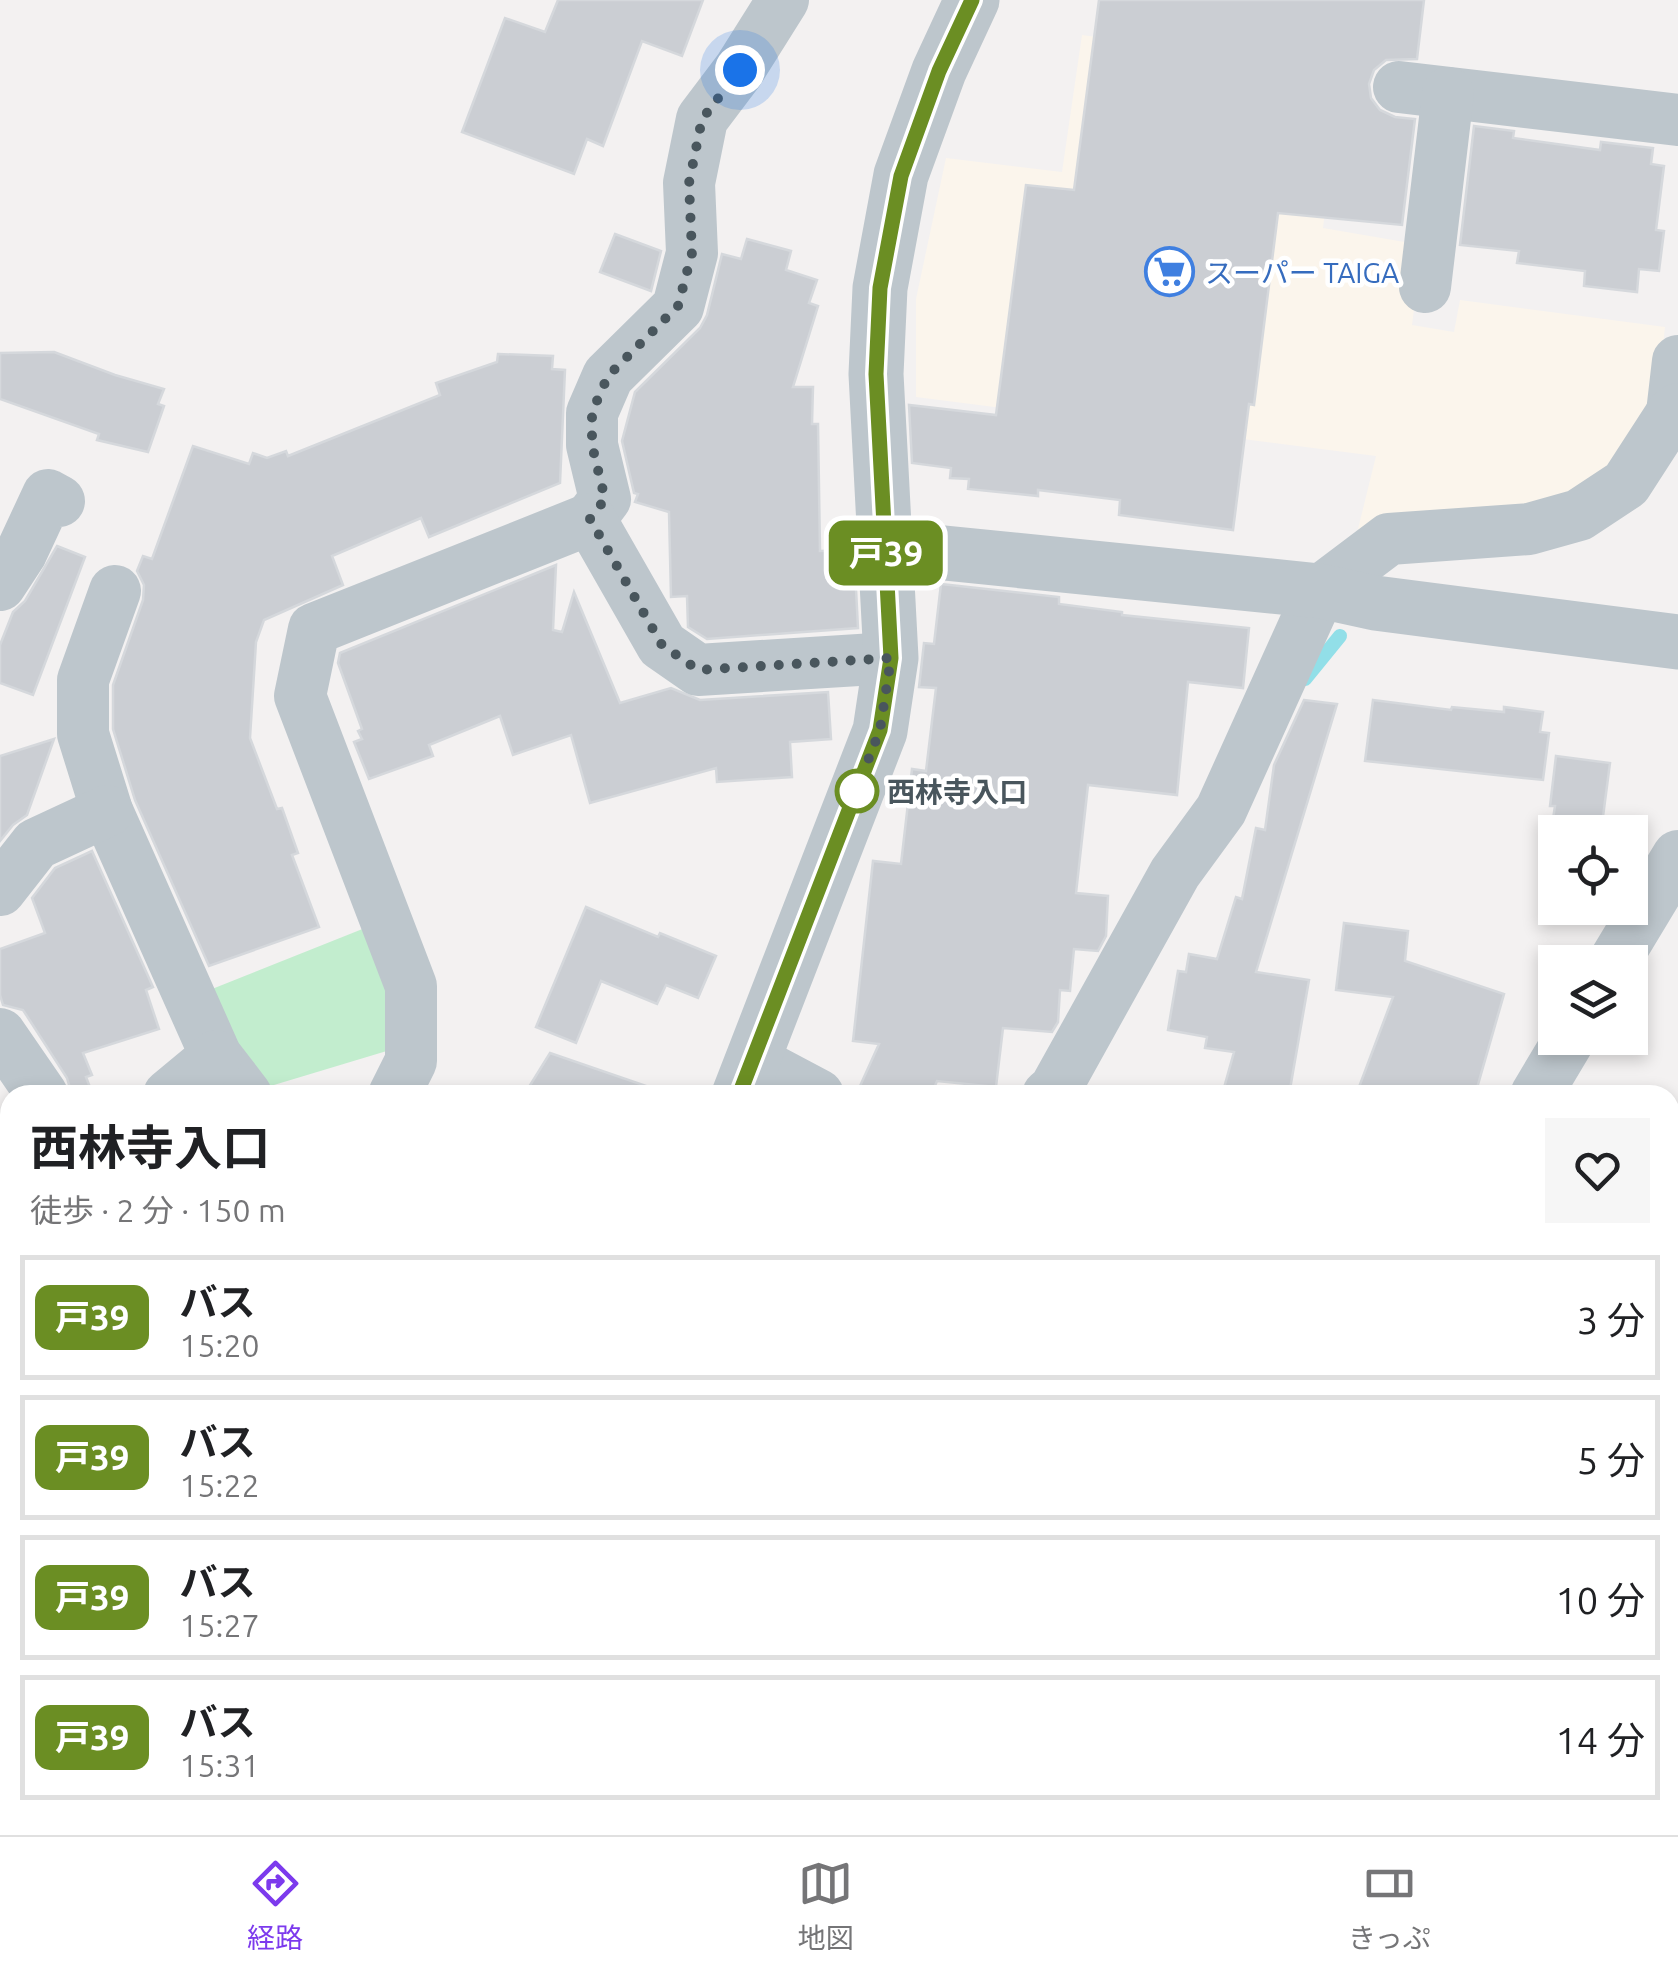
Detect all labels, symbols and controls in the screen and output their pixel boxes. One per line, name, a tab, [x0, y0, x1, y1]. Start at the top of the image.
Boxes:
your location	[715, 45, 765, 95]
supermarket icon: スーパー TAIGA	[1144, 246, 1196, 298]
place label: スーパー TAIGA	[1205, 257, 1399, 288]
line badge: 戸39	[828, 520, 944, 586]
text: 戸39	[849, 533, 923, 573]
marker: 西林寺入口	[836, 770, 878, 812]
place label: 西林寺入口	[887, 776, 1027, 807]
map controls	[1538, 815, 1648, 1055]
button: locate	[1538, 815, 1648, 925]
button: layers	[1538, 945, 1648, 1055]
button: heart	[1545, 1118, 1650, 1223]
text: 西林寺入口	[30, 1120, 270, 1174]
text: 徒歩 · 2 分 · 150 m	[30, 1192, 286, 1228]
text: バス	[179, 1281, 256, 1323]
text: 戸39	[55, 1297, 129, 1337]
text: 3 分	[1577, 1299, 1645, 1341]
text: 15:20	[179, 1327, 260, 1363]
text: バス	[179, 1421, 256, 1463]
text: 戸39	[55, 1437, 129, 1477]
text: 5 分	[1577, 1439, 1645, 1481]
text: 15:22	[179, 1467, 260, 1503]
text: バス	[179, 1561, 256, 1603]
text: 戸39	[55, 1577, 129, 1617]
text: 10 分	[1555, 1579, 1645, 1621]
text: 15:27	[179, 1607, 260, 1643]
text: バス	[179, 1701, 256, 1743]
text: 戸39	[55, 1717, 129, 1757]
text: 14 分	[1555, 1719, 1645, 1761]
text: 15:31	[179, 1747, 260, 1783]
tab: 経路	[247, 1856, 303, 1956]
tab: 地図	[798, 1856, 854, 1956]
tab: きっぷ	[1348, 1856, 1431, 1956]

